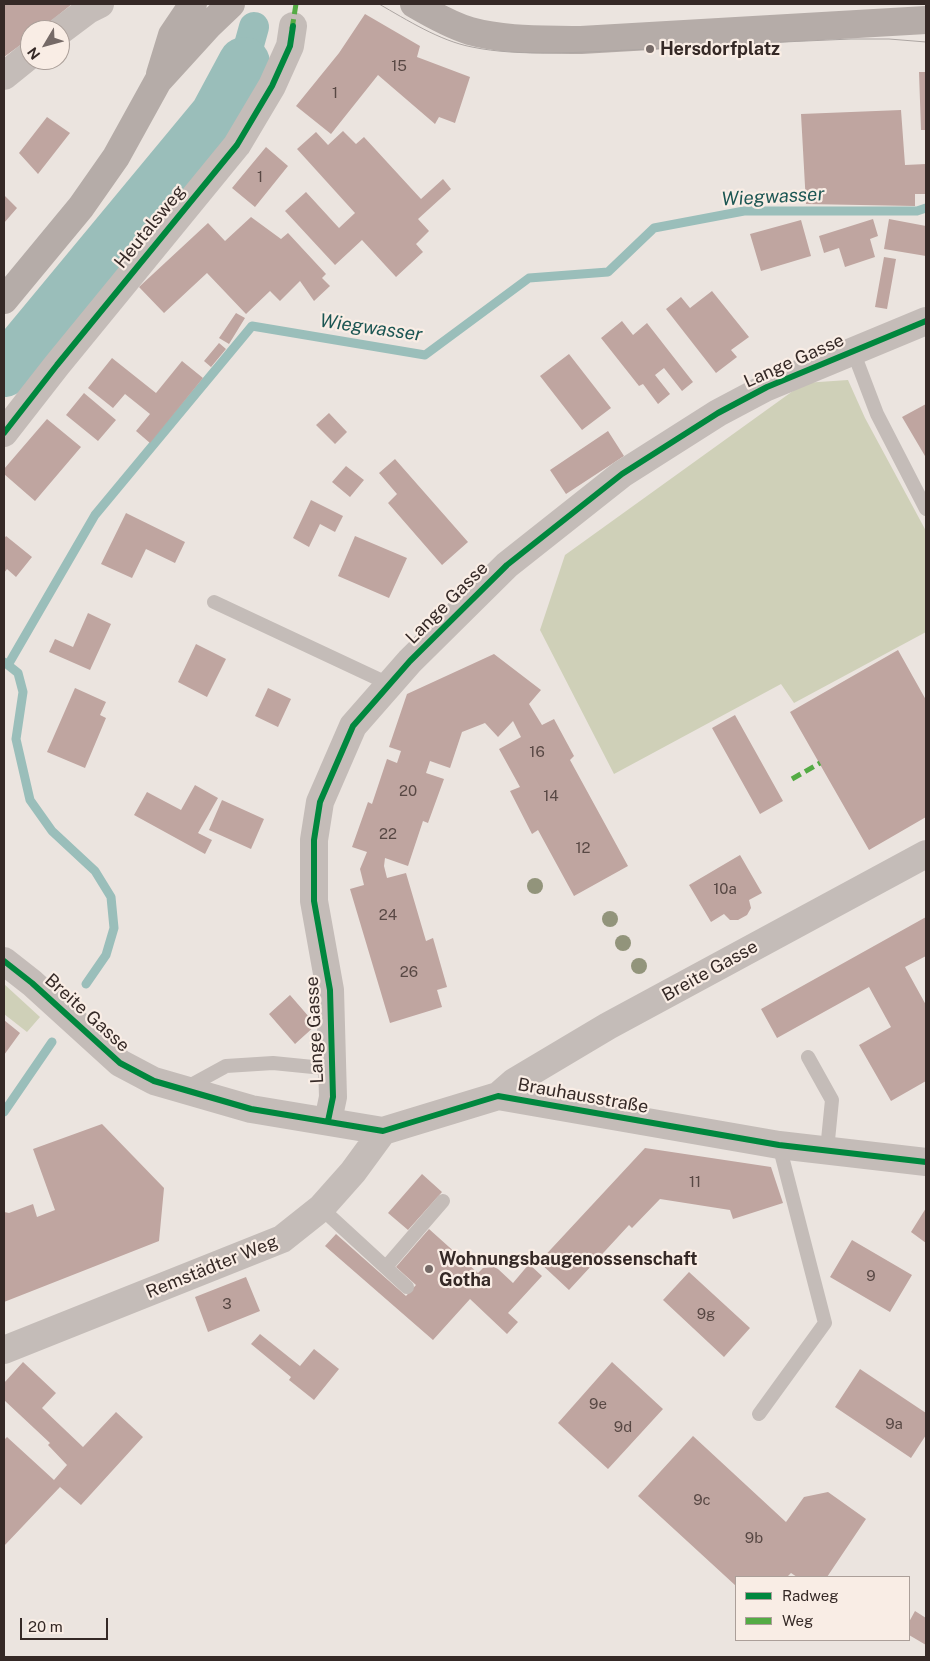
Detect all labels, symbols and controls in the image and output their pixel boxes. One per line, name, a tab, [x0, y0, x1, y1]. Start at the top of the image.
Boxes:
north arrow	[20, 20, 70, 70]
place label: Hersdorfplatz	[660, 38, 780, 60]
marker: Hersdorfplatz	[644, 43, 656, 55]
text: N	[24, 44, 44, 63]
house number: 15	[391, 57, 407, 75]
house number: 1	[332, 84, 338, 102]
house number: 1	[257, 168, 263, 186]
street label: Heutalsweg	[110, 181, 190, 273]
water label: Wiegwasser	[721, 183, 825, 211]
water label: Wiegwasser	[318, 310, 424, 346]
street label: Lange Gasse	[741, 329, 847, 393]
street label: Lange Gasse	[401, 557, 493, 649]
house number: 16	[529, 743, 545, 761]
house number: 20	[399, 782, 417, 800]
house number: 14	[543, 787, 559, 805]
house number: 22	[379, 825, 397, 843]
house number: 12	[575, 839, 591, 857]
house number: 10a	[713, 880, 737, 898]
house number: 24	[379, 906, 397, 924]
street label: Breite Gasse	[658, 936, 762, 1006]
house number: 26	[400, 963, 418, 981]
street label: Breite Gasse	[40, 969, 134, 1057]
street label: Lange Gasse	[301, 976, 329, 1084]
street label: Brauhausstraße	[516, 1074, 650, 1118]
house number: 11	[689, 1173, 701, 1191]
street label: Remstädter Weg	[143, 1231, 281, 1303]
place label: Wohnungsbaugenossenschaft Gotha	[439, 1248, 698, 1290]
marker: Wohnungsbaugenossenschaft Gotha	[423, 1263, 435, 1275]
house number: 9	[866, 1267, 876, 1285]
house number: 3	[222, 1295, 232, 1313]
house number: 9g	[697, 1305, 715, 1323]
house number: 9e	[589, 1395, 607, 1413]
house number: 9a	[885, 1415, 903, 1433]
house number: 9d	[614, 1418, 632, 1436]
house number: 9c	[693, 1491, 711, 1509]
house number: 9b	[745, 1529, 763, 1547]
legend	[735, 1576, 910, 1641]
text: Radweg	[782, 1587, 839, 1604]
scale bar	[22, 1608, 110, 1640]
text: Weg	[782, 1612, 813, 1629]
text: 20 m	[28, 1618, 63, 1635]

